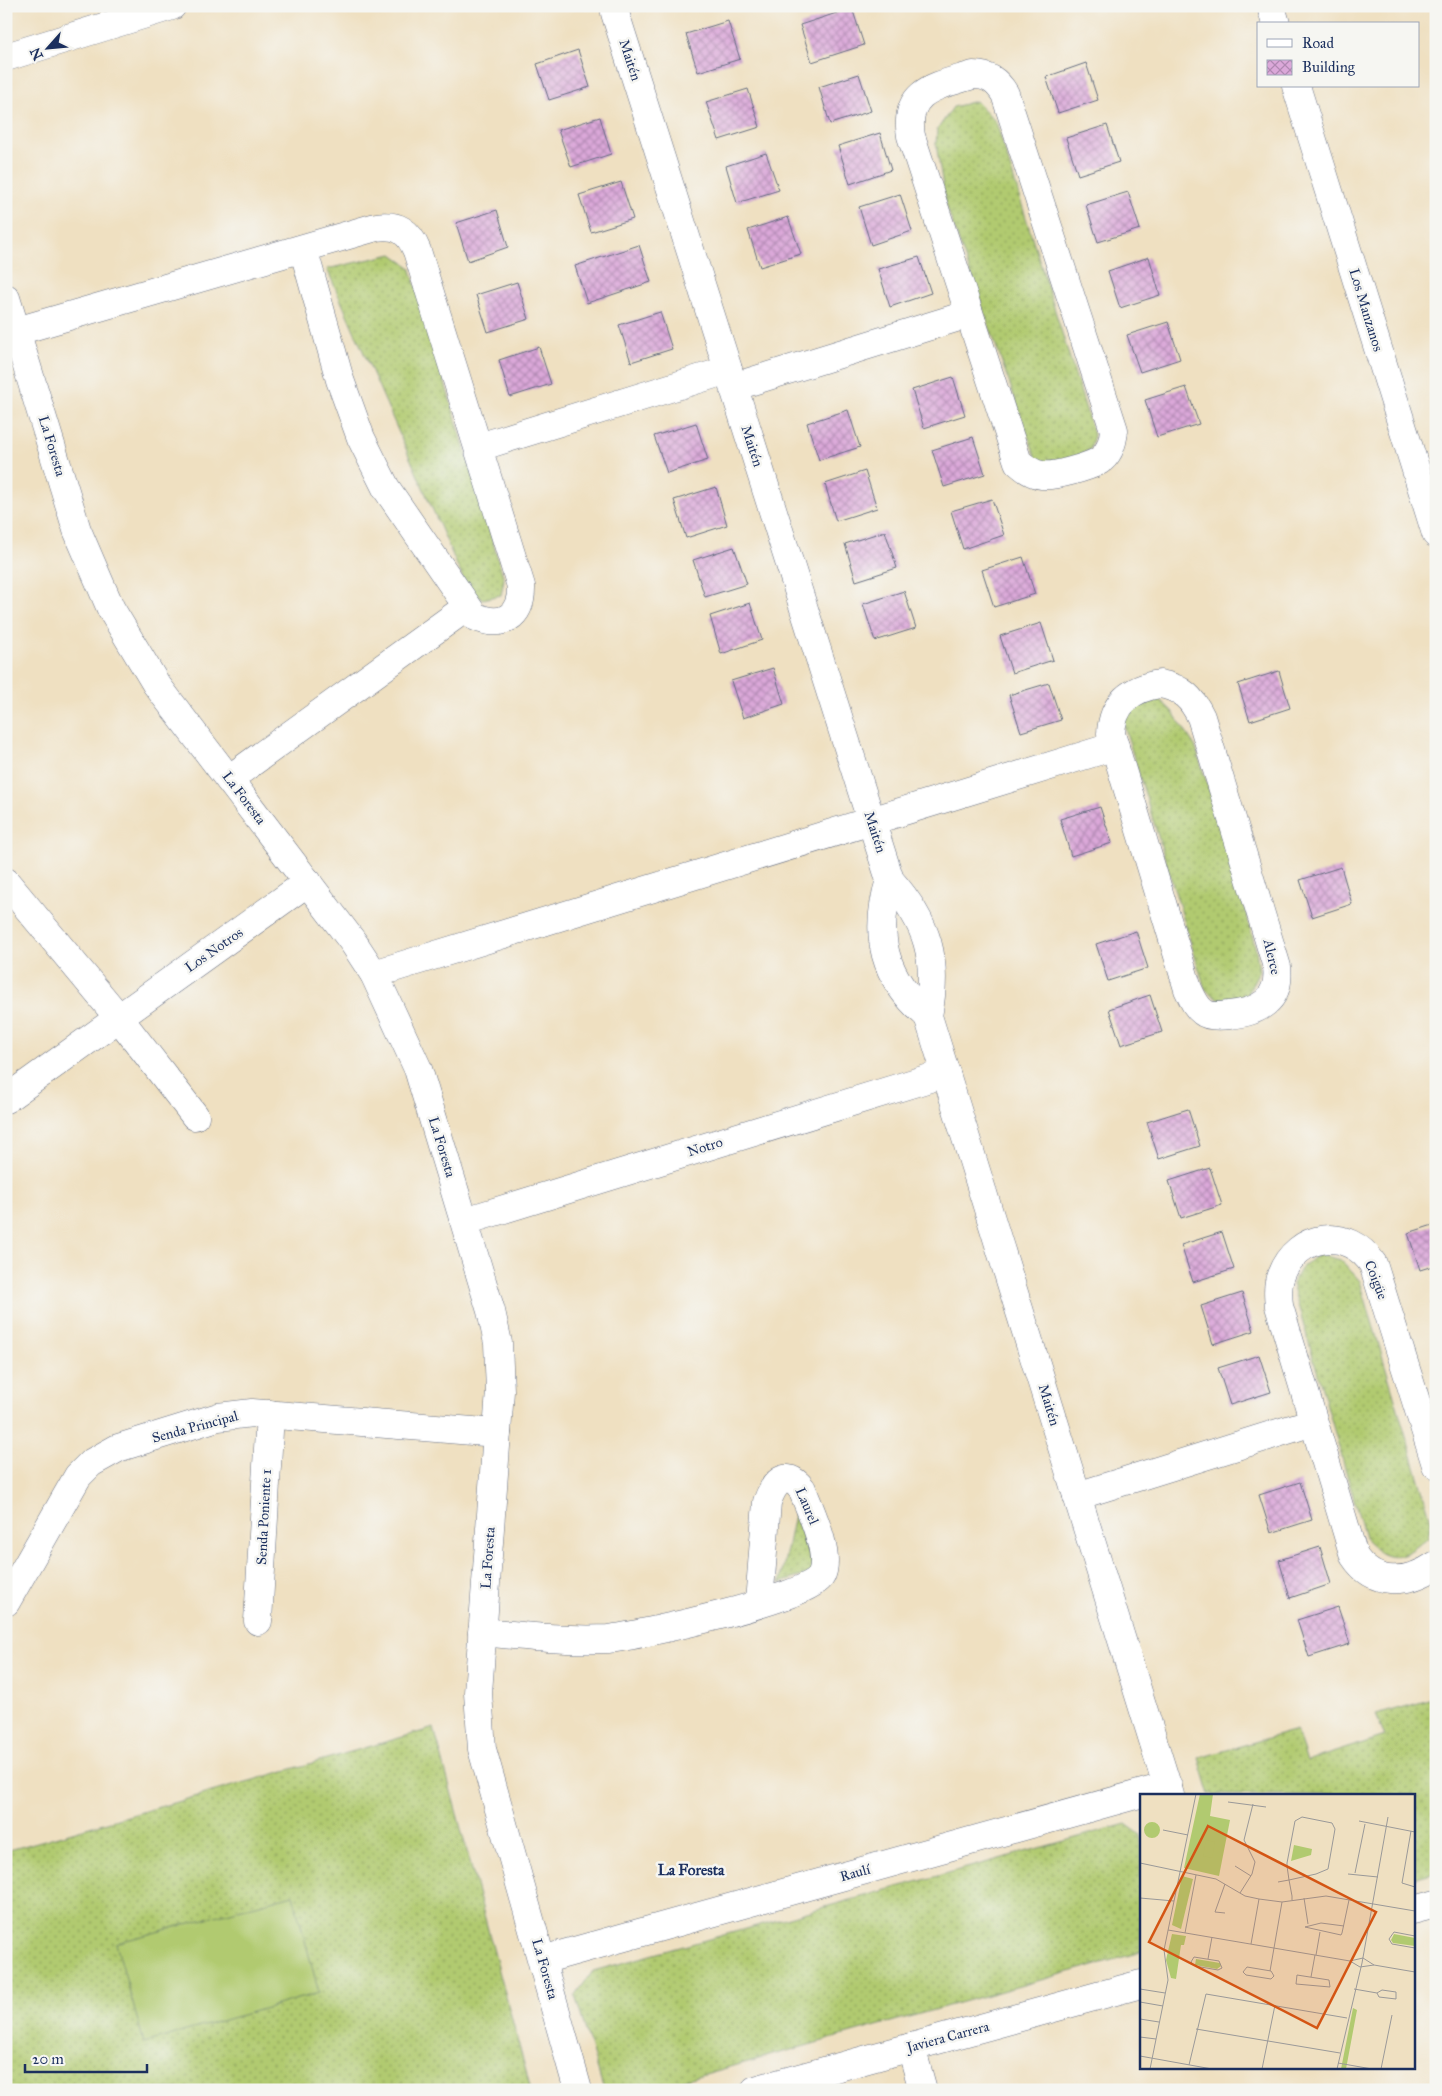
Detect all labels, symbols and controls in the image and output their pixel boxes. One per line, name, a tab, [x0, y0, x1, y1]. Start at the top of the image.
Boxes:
north arrow	[22, 22, 72, 72]
legend	[1257, 22, 1420, 88]
text: Road	[1302, 34, 1334, 52]
street label: Maitén	[615, 37, 645, 83]
text: N	[27, 44, 47, 63]
text: Building	[1302, 58, 1356, 76]
street label: Los Manzanos	[1345, 266, 1387, 354]
street label: La Foresta	[35, 414, 69, 478]
street label: Maitén	[737, 423, 767, 469]
street label: La Foresta	[218, 768, 270, 828]
street label: Maitén	[860, 809, 890, 855]
street label: Los Notros	[182, 924, 246, 976]
street label: Alerce	[1259, 937, 1284, 977]
street label: La Foresta	[425, 1115, 459, 1179]
street label: Notro	[685, 1134, 725, 1160]
street label: Coigüe	[1361, 1258, 1391, 1302]
street label: Maitén	[1035, 1382, 1063, 1428]
street label: Senda Principal	[150, 1407, 240, 1447]
street label: Senda Poniente 1	[253, 1468, 275, 1566]
street label: Laurel	[792, 1485, 822, 1527]
street label: La Foresta	[477, 1526, 499, 1590]
inset map	[1140, 1794, 1414, 2068]
street label: Raulí	[838, 1860, 873, 1885]
district label: La Foresta	[658, 1861, 725, 1879]
street label: La Foresta	[528, 1937, 562, 2001]
street label: Javiera Carrera	[903, 2018, 991, 2058]
scale bar	[25, 2041, 148, 2073]
text: 20 m	[32, 2050, 64, 2068]

